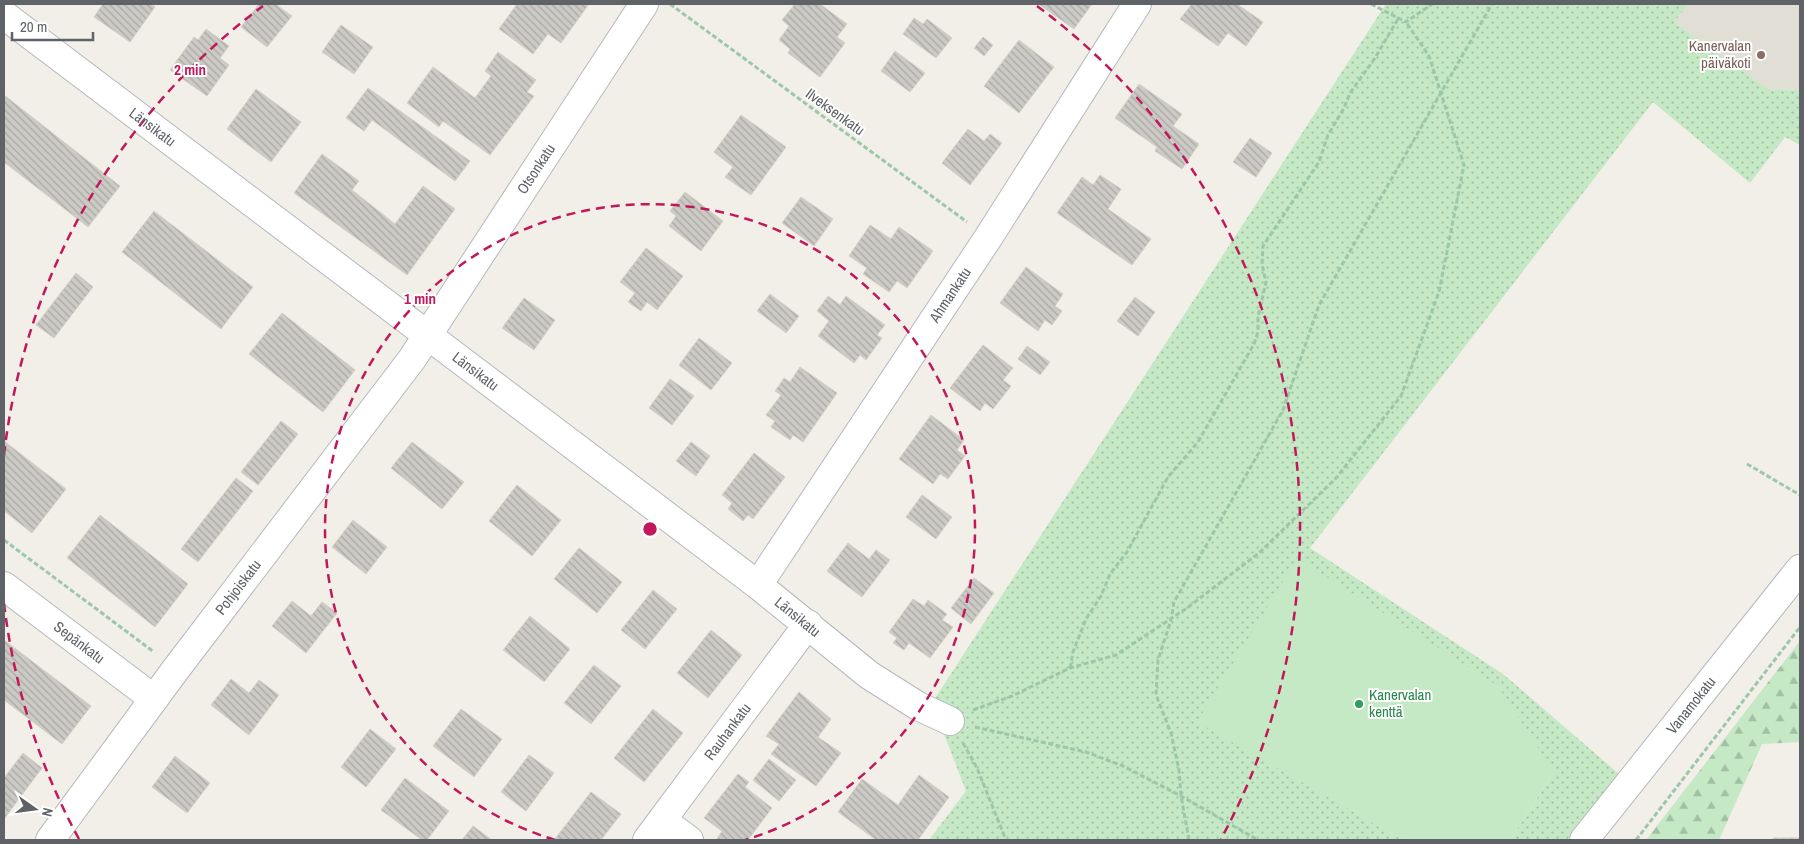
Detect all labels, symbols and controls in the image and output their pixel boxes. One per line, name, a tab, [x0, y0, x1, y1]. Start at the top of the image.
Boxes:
scale bar	[12, 10, 94, 42]
text: 20 m	[20, 16, 47, 37]
place label: Kanervalan päiväkoti	[1689, 35, 1751, 73]
marker: Kanervalan päiväkoti	[1755, 49, 1767, 61]
text: 2 min	[174, 59, 206, 80]
street label: Ilveksenkatu	[801, 83, 869, 140]
street label: Länsikatu	[125, 102, 180, 151]
street label: Otsonkatu	[512, 139, 560, 198]
street label: Ahmankatu	[923, 263, 976, 327]
text: 1 min	[404, 288, 436, 309]
street label: Länsikatu	[448, 347, 503, 395]
centre of rings	[641, 520, 659, 538]
street label: Pohjoiskatu	[210, 555, 266, 619]
street label: Länsikatu	[770, 592, 825, 642]
street label: Sepänkatu	[50, 616, 109, 668]
street label: Vanamokatu	[1661, 672, 1720, 738]
place label: Kanervalan kenttä	[1369, 684, 1431, 722]
marker: Kanervalan kenttä	[1353, 698, 1365, 710]
street label: Rauhankatu	[699, 699, 756, 764]
north arrow	[10, 784, 60, 834]
text: N	[38, 806, 57, 818]

